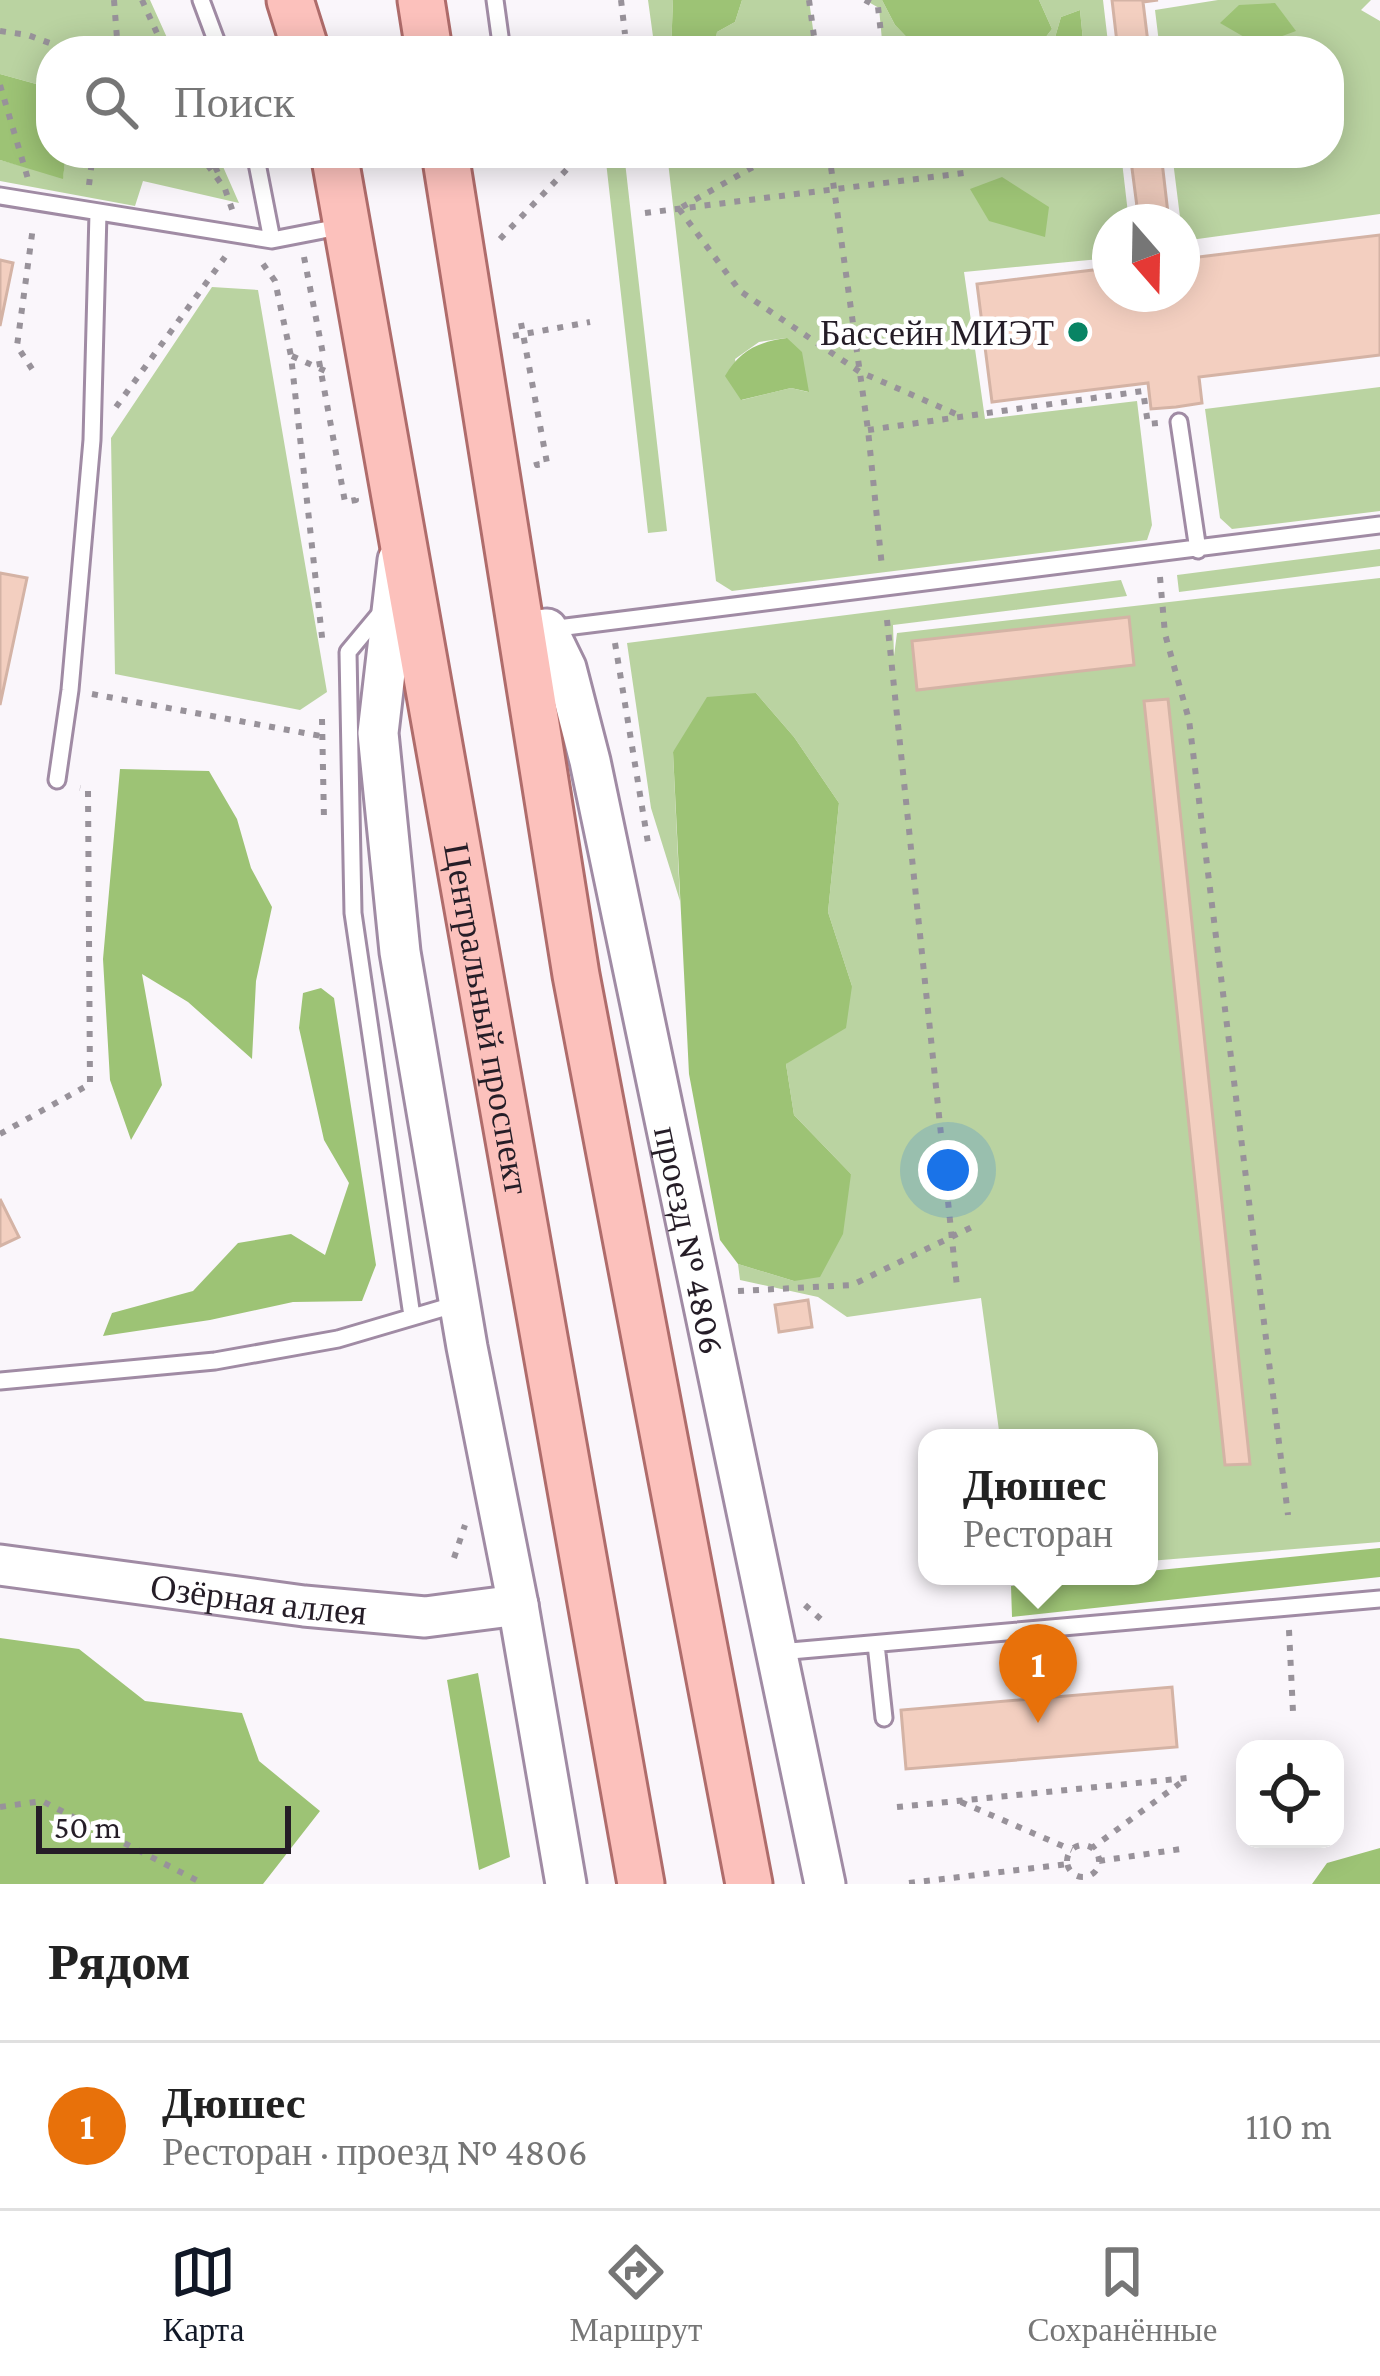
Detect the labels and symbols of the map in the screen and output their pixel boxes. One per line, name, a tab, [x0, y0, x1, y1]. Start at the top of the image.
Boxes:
north arrow	[1092, 204, 1200, 312]
place label: Бассейн МИЭТ	[820, 313, 1054, 353]
marker: Бассейн МИЭТ	[1065, 319, 1091, 345]
street label: Центральный проспект	[436, 840, 537, 1198]
street label: проезд № 4806	[646, 1123, 733, 1358]
your location	[918, 1140, 978, 1200]
street label: Озёрная аллея	[148, 1567, 368, 1633]
pin: 1	[999, 1624, 1077, 1723]
scale bar	[36, 1800, 291, 1853]

